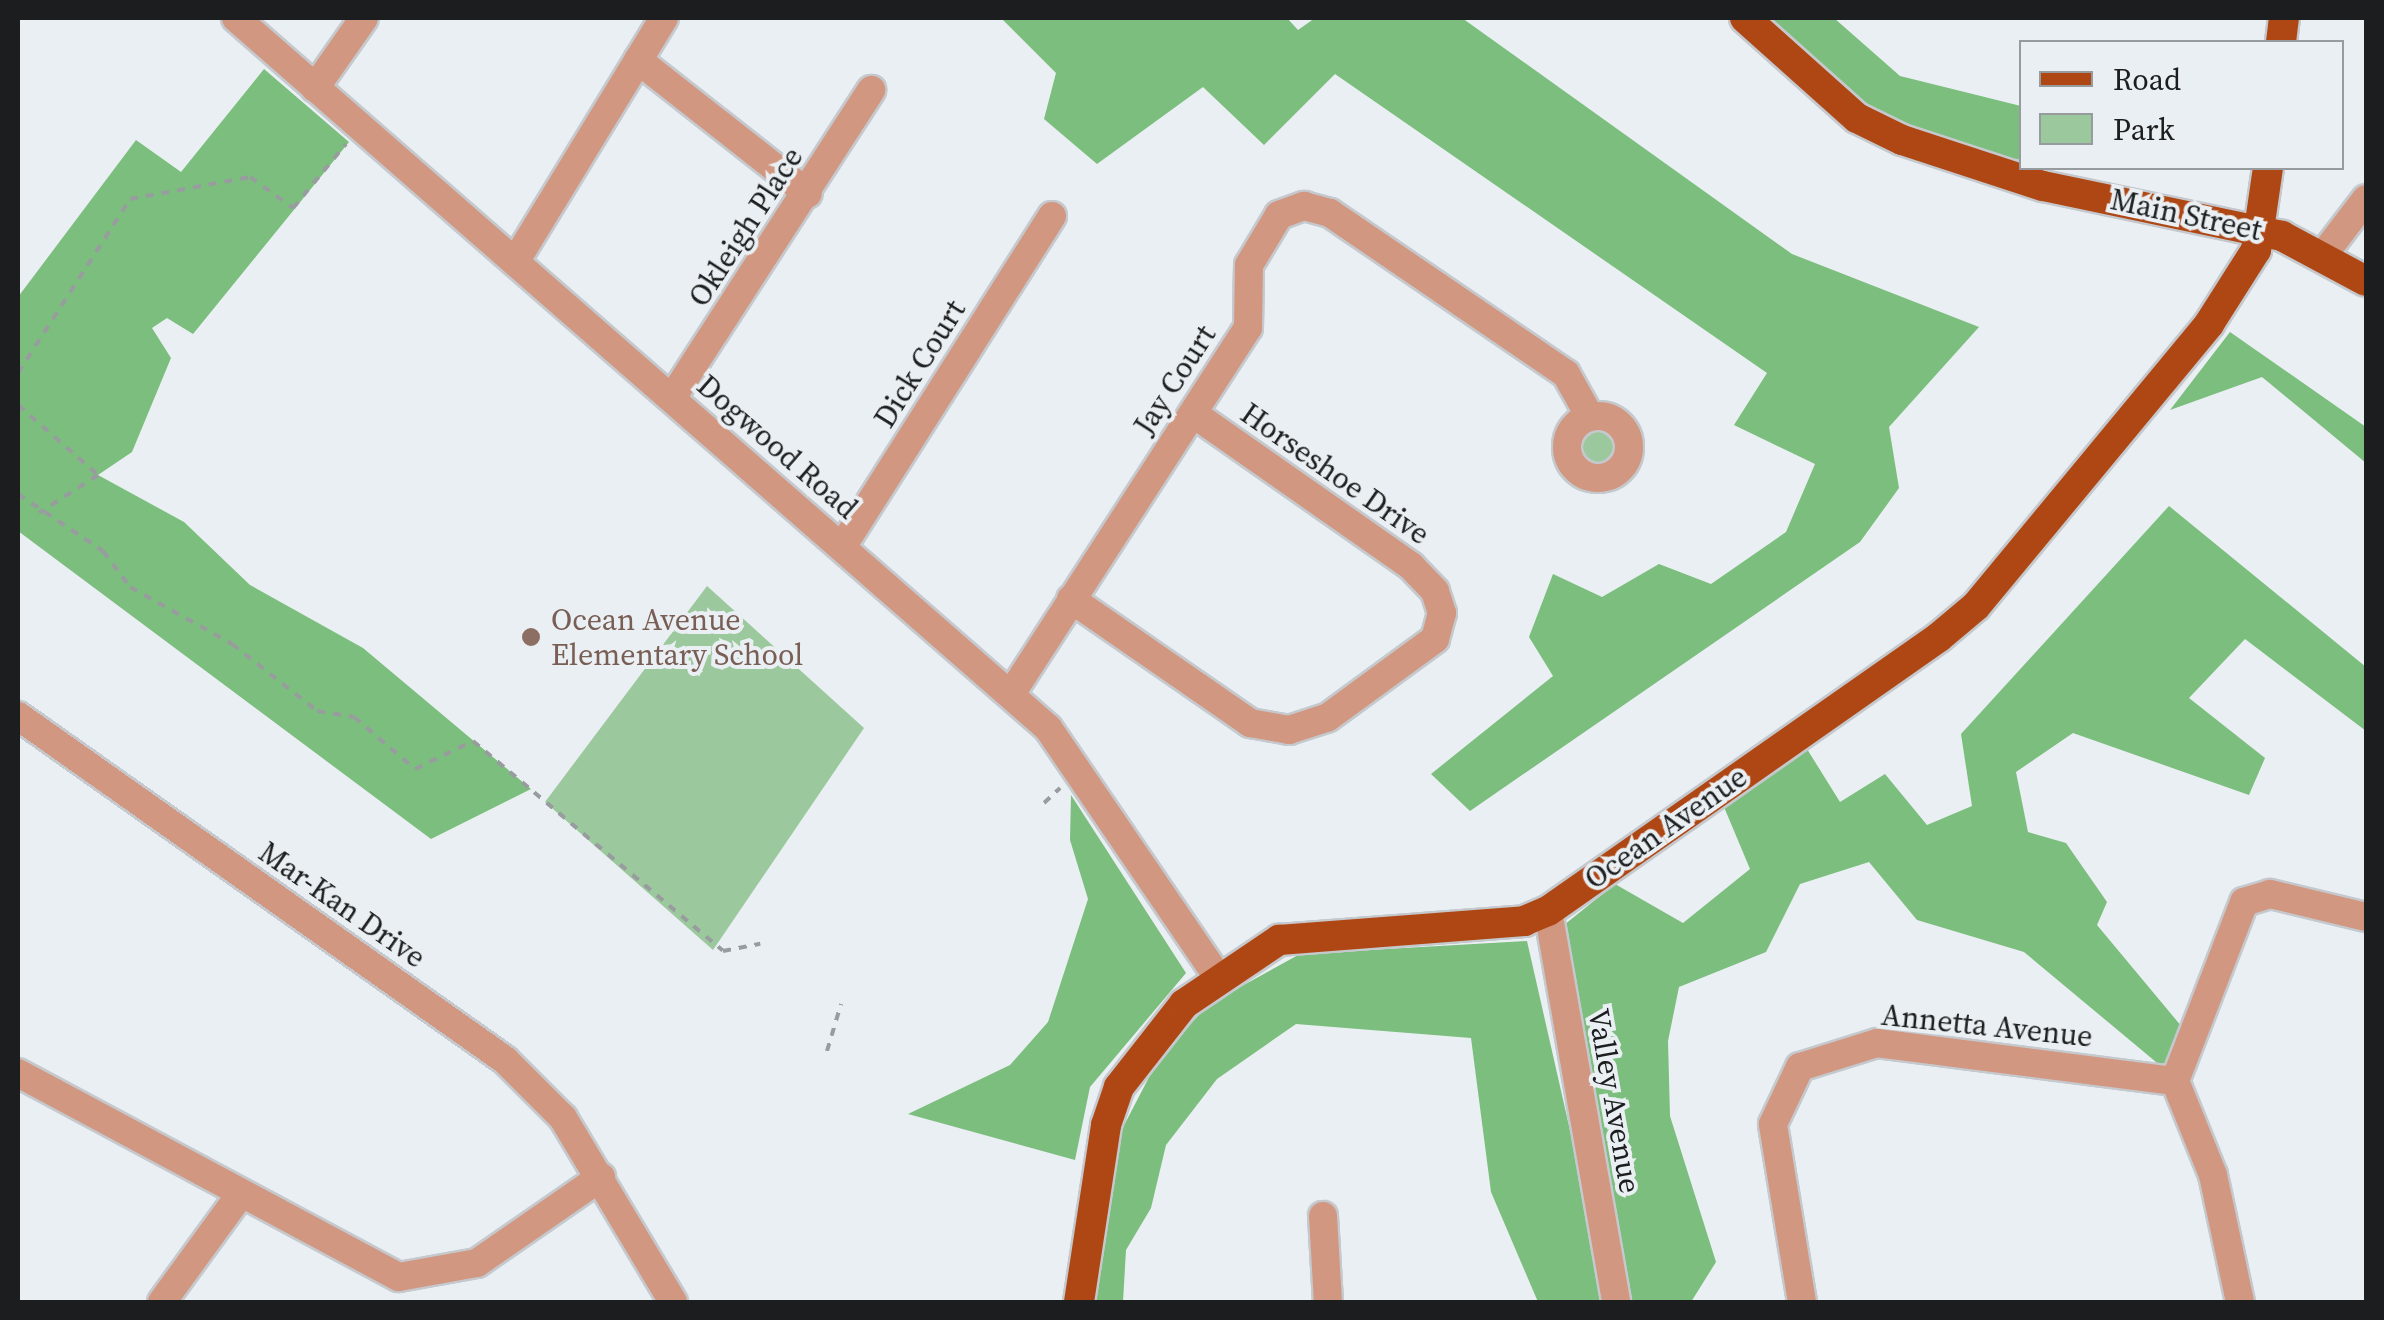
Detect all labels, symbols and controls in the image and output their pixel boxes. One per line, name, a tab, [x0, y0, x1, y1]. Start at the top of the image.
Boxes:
legend	[2019, 40, 2344, 170]
text: Road	[2113, 59, 2181, 100]
text: Park	[2113, 109, 2175, 150]
street label: Okleigh Place	[681, 141, 811, 313]
street label: Main Street	[2107, 181, 2265, 249]
street label: Dick Court	[867, 294, 973, 434]
street label: Jay Court	[1126, 318, 1224, 442]
street label: Dogwood Road	[689, 368, 865, 526]
street label: Horseshoe Drive	[1234, 396, 1436, 552]
place label: Ocean Avenue Elementary School	[551, 602, 803, 672]
marker: Ocean Avenue Elementary School	[520, 626, 542, 648]
street label: Ocean Avenue	[1578, 759, 1754, 897]
street label: Mar-Kan Drive	[252, 834, 432, 976]
street label: Annetta Avenue	[1880, 997, 2094, 1055]
street label: Valley Avenue	[1580, 1006, 1648, 1196]

